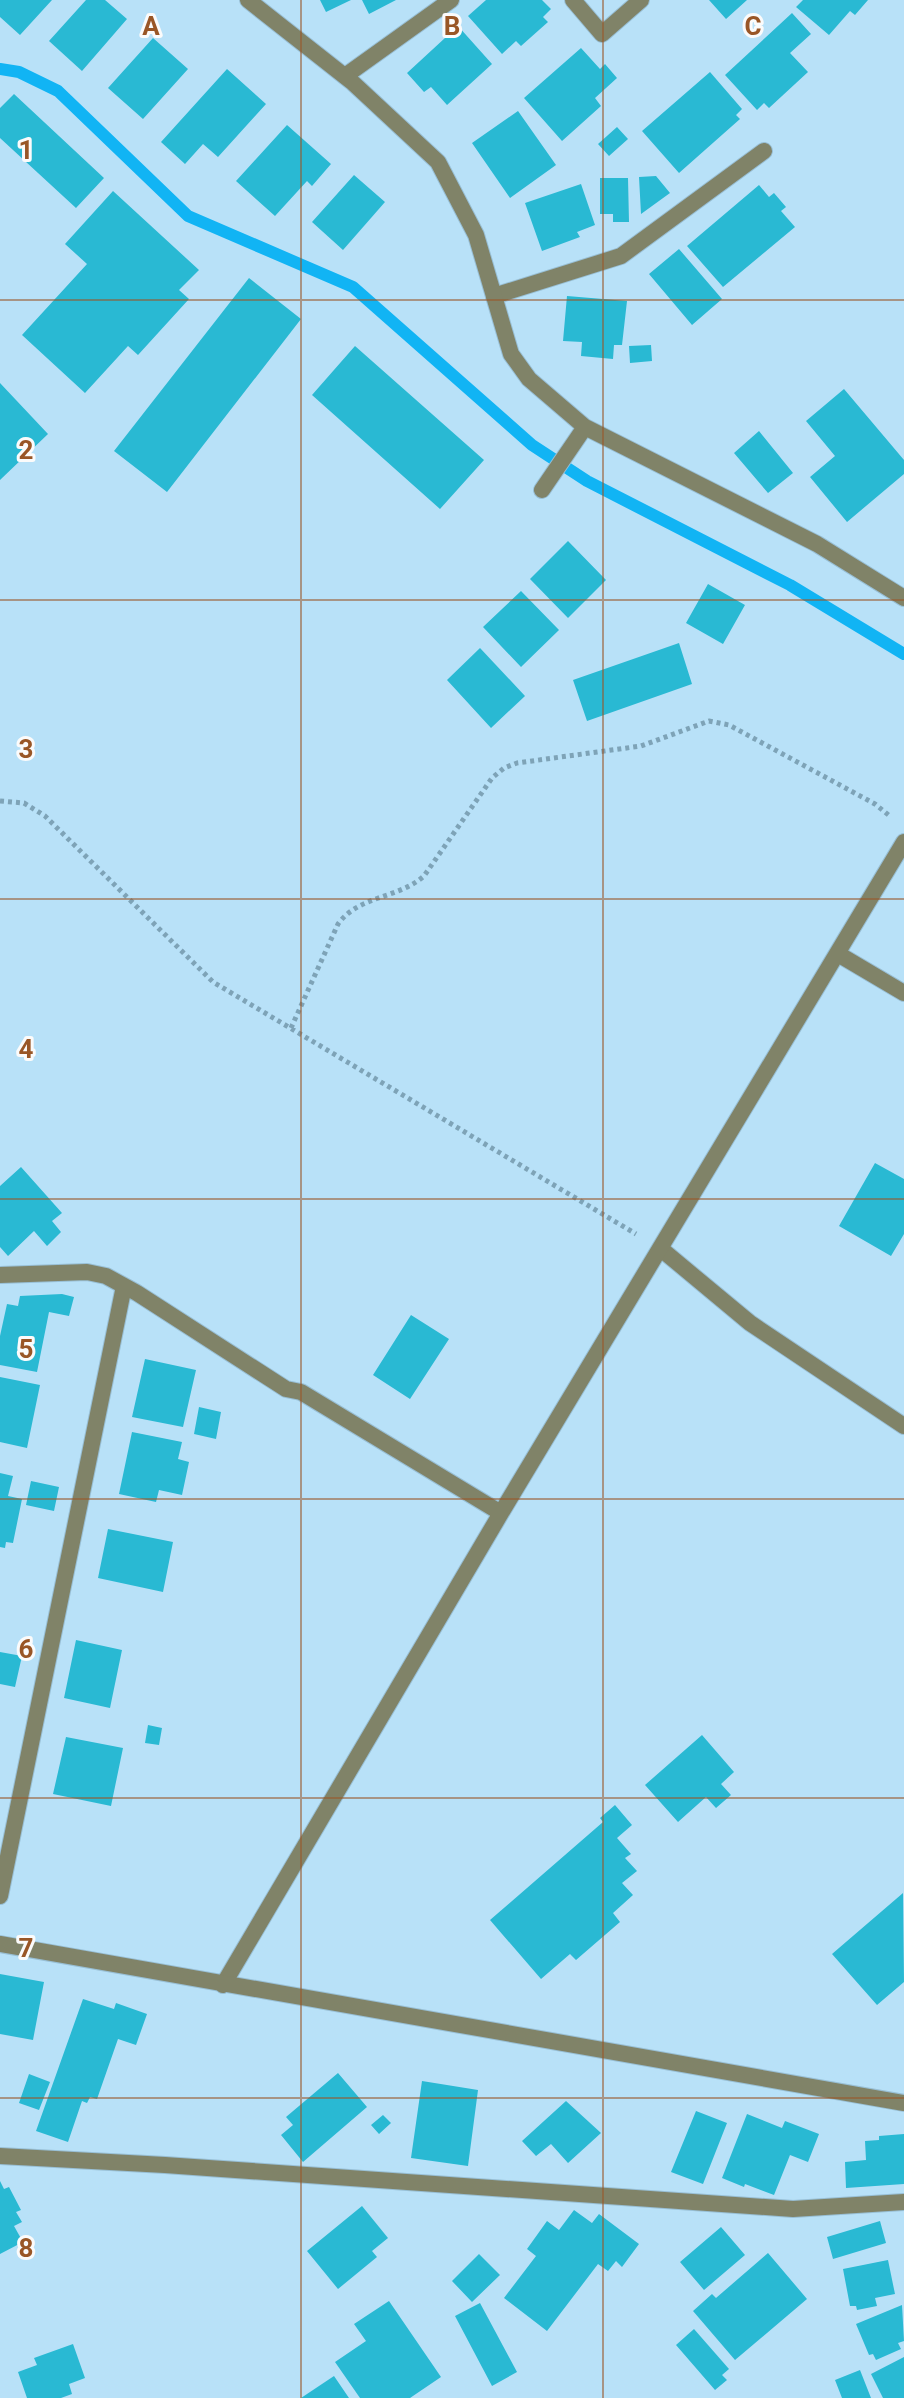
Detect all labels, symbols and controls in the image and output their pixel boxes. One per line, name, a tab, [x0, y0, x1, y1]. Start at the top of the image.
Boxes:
text: A	[142, 11, 160, 41]
text: B	[444, 11, 460, 41]
text: C	[744, 11, 762, 41]
text: 1	[19, 135, 33, 165]
text: 2	[19, 435, 33, 465]
text: 3	[19, 734, 33, 764]
text: 4	[19, 1034, 34, 1064]
text: 5	[19, 1334, 33, 1364]
text: 6	[19, 1634, 34, 1664]
text: 7	[19, 1933, 33, 1963]
text: 8	[19, 2233, 33, 2263]

